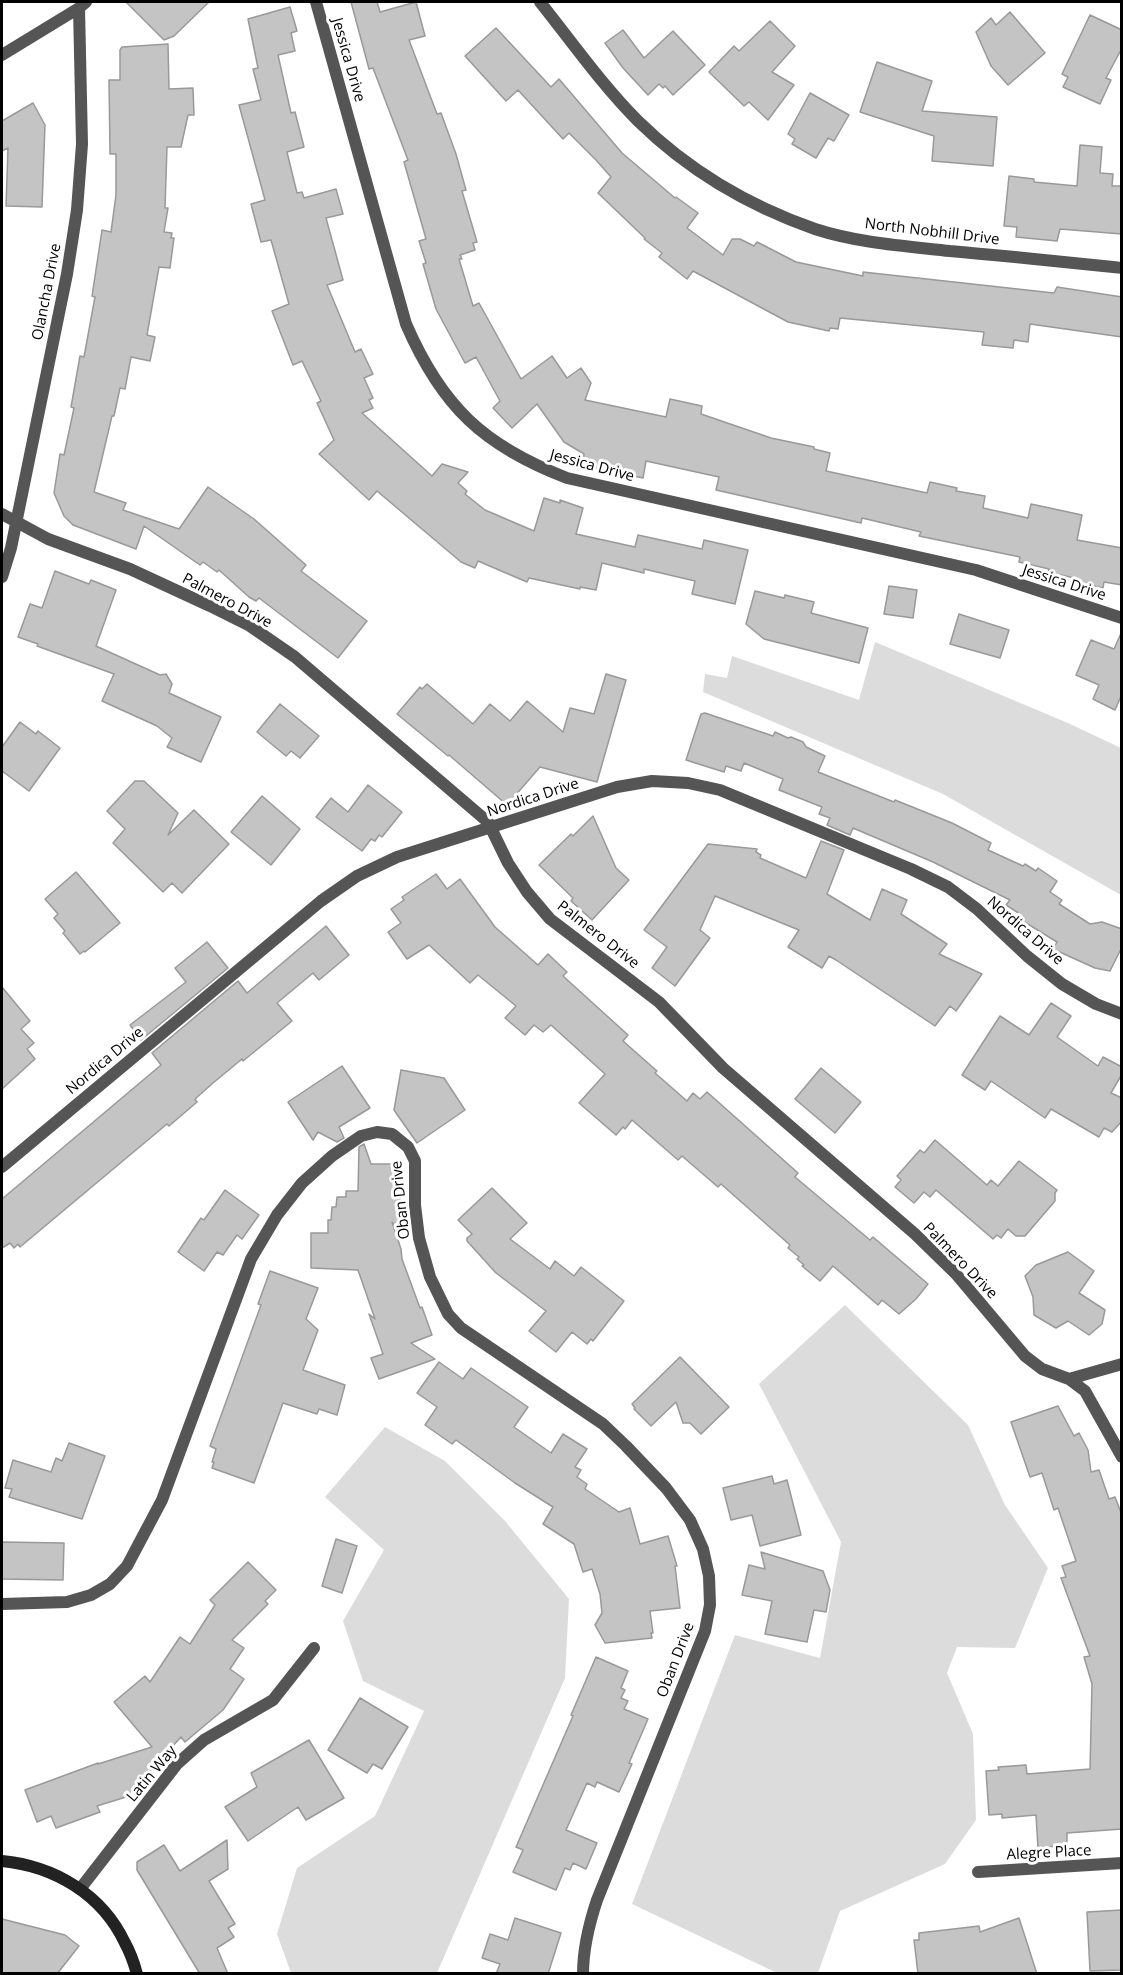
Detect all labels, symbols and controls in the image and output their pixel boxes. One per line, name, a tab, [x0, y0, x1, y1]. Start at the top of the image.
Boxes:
street label: Jessica Drive	[327, 16, 369, 104]
street label: North Nobhill Drive	[864, 215, 1000, 249]
street label: Olancha Drive	[29, 242, 65, 342]
street label: Jessica Drive	[548, 446, 636, 486]
street label: Jessica Drive	[1020, 561, 1108, 605]
street label: Palmero Drive	[179, 570, 275, 632]
street label: Nordica Drive	[485, 775, 581, 821]
street label: Nordica Drive	[983, 893, 1067, 969]
street label: Palmero Drive	[553, 897, 643, 973]
street label: Nordica Drive	[63, 1023, 147, 1099]
street label: Oban Drive	[388, 1160, 414, 1240]
street label: Palmero Drive	[919, 1219, 1001, 1303]
street label: Oban Drive	[653, 1620, 699, 1700]
street label: Latin Way	[123, 1742, 181, 1806]
street label: Alegre Place	[1006, 1842, 1092, 1864]

